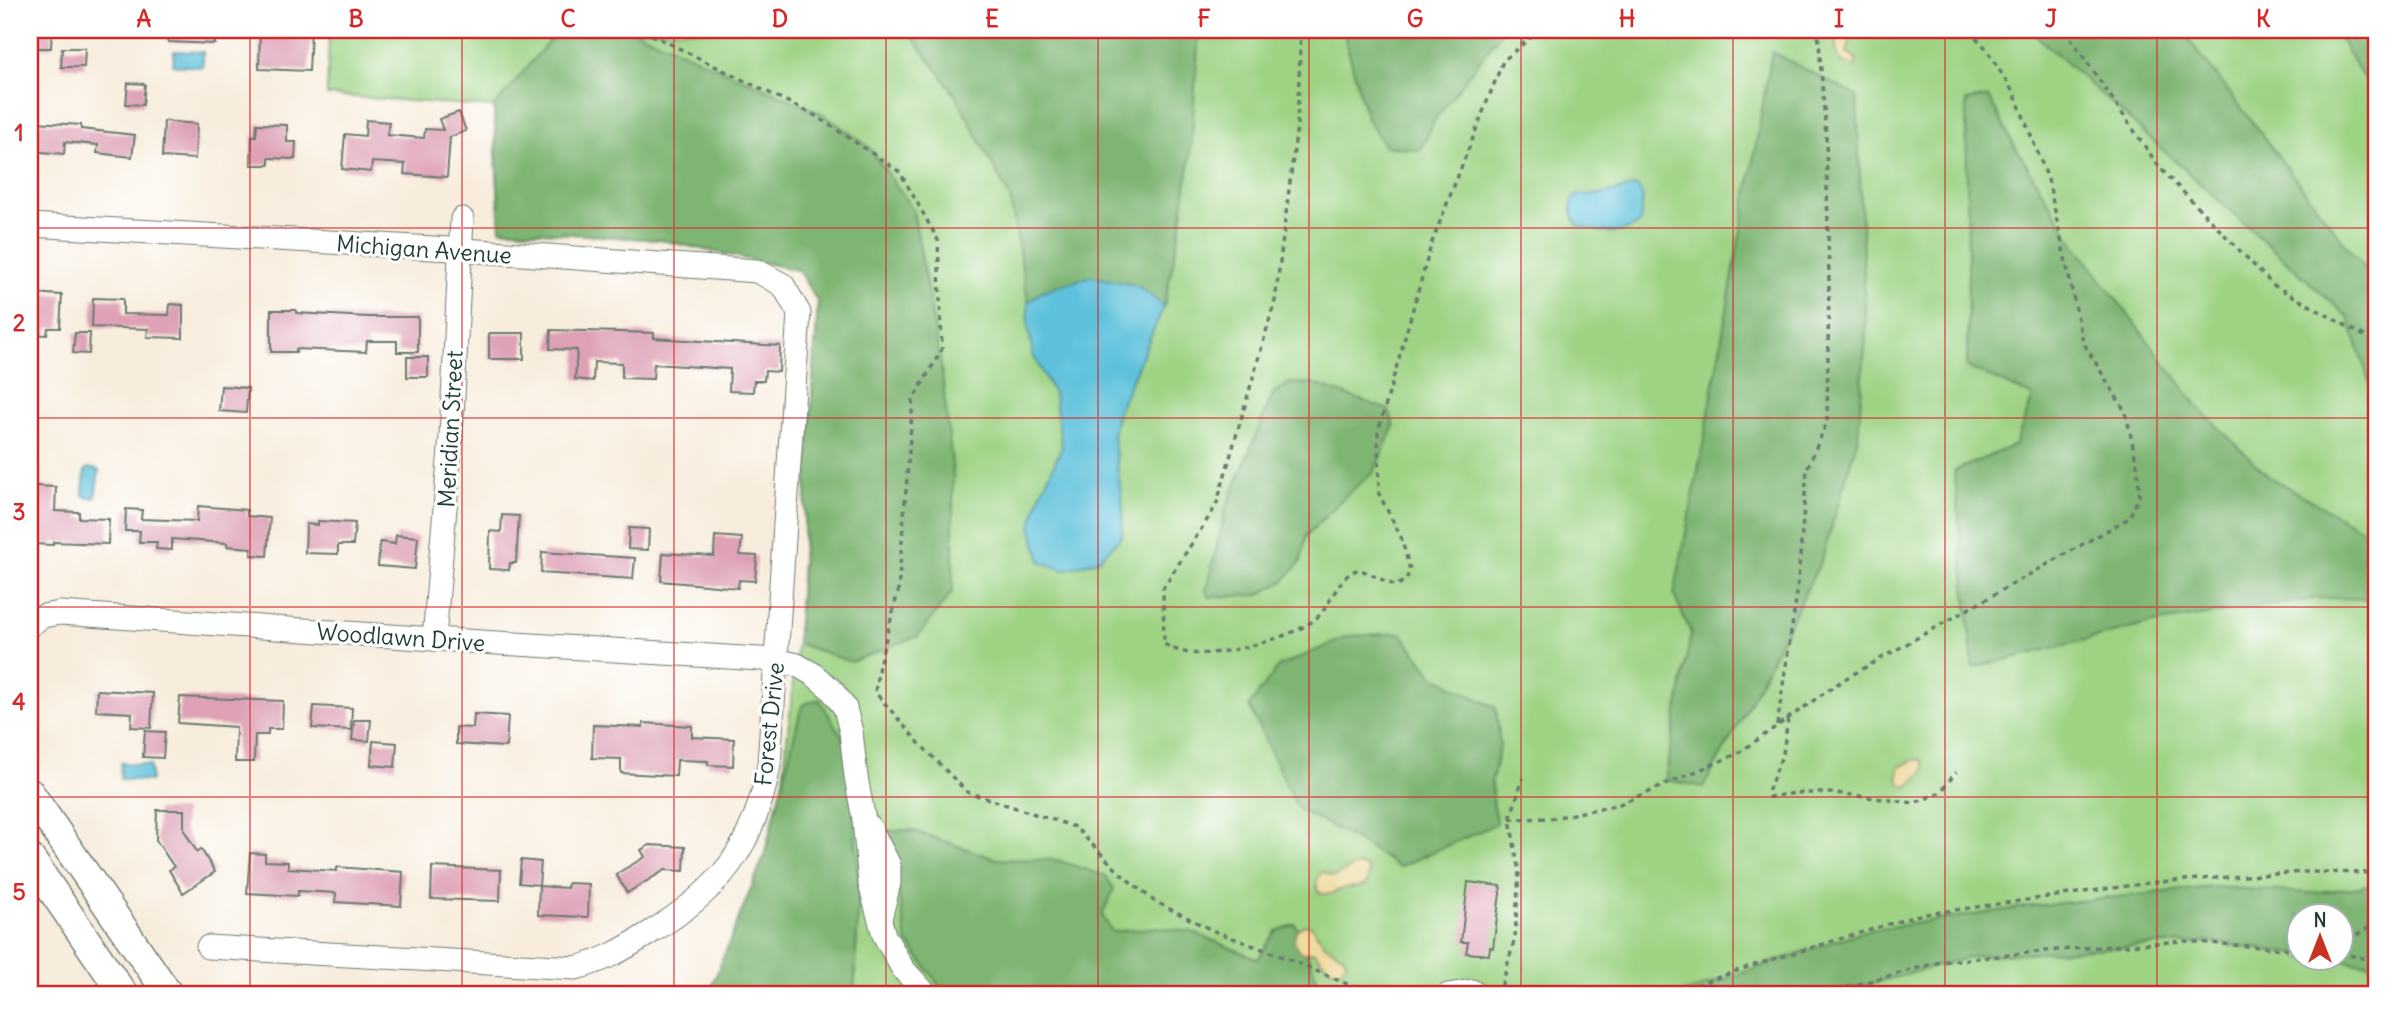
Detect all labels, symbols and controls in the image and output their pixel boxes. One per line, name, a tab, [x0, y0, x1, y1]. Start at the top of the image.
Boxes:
text: A	[137, 4, 152, 33]
text: B	[348, 4, 364, 33]
text: C	[560, 4, 576, 33]
text: D	[772, 4, 788, 33]
text: E	[985, 4, 999, 33]
text: F	[1197, 4, 1211, 33]
text: G	[1407, 4, 1423, 33]
text: H	[1619, 4, 1635, 33]
text: I	[1834, 4, 1844, 33]
text: J	[2045, 4, 2057, 33]
text: K	[2256, 4, 2271, 33]
text: 1	[14, 118, 24, 147]
street label: Michigan Avenue	[335, 228, 513, 270]
text: 2	[13, 308, 26, 337]
street label: Meridian Street	[431, 349, 469, 508]
text: 3	[12, 497, 26, 526]
street label: Woodlawn Drive	[316, 617, 486, 657]
street label: Forest Drive	[748, 661, 790, 787]
text: 4	[12, 687, 26, 716]
text: 5	[12, 877, 26, 906]
north arrow	[2284, 902, 2354, 972]
text: N	[2313, 908, 2327, 932]

